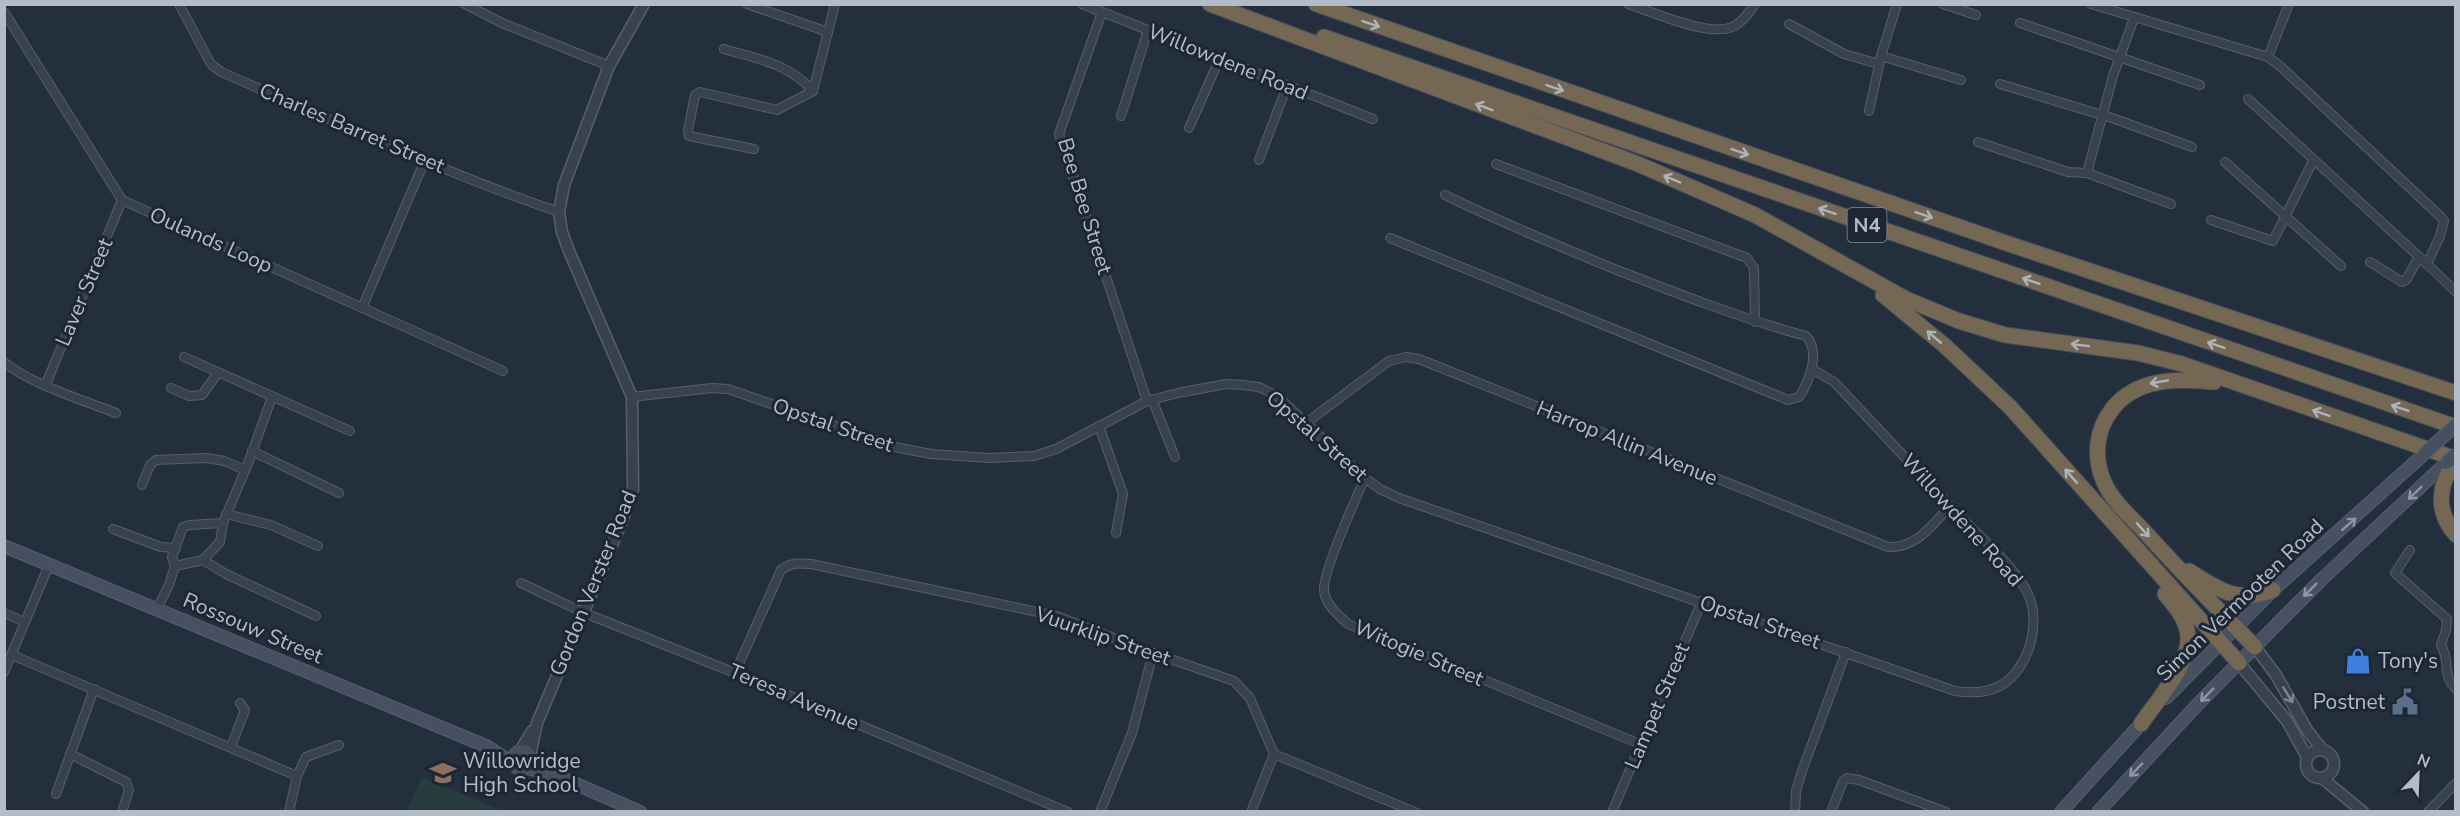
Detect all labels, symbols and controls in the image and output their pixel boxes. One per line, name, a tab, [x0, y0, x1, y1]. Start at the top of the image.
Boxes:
street label: Willowdene Road	[1144, 17, 1312, 107]
one-way arrow	[1361, 19, 1380, 30]
street label: Charles Barret Street	[255, 76, 450, 180]
one-way arrow	[1545, 84, 1564, 95]
one-way arrow	[1475, 101, 1494, 112]
street label: Bee Bee Street	[1051, 134, 1119, 278]
one-way arrow	[1730, 147, 1749, 158]
one-way arrow	[1663, 173, 1682, 184]
street label: Oulands Loop	[145, 200, 277, 280]
one-way arrow	[1818, 204, 1837, 215]
road number: N4	[1848, 208, 1886, 242]
one-way arrow	[1914, 211, 1933, 222]
street label: Laver Street	[49, 233, 120, 350]
one-way arrow	[2023, 275, 2041, 286]
one-way arrow	[1927, 330, 1942, 344]
one-way arrow	[2207, 338, 2226, 349]
one-way arrow	[2071, 339, 2090, 350]
one-way arrow	[2150, 377, 2169, 388]
street label: Opstal Street	[1260, 384, 1374, 488]
street label: Opstal Street	[769, 391, 898, 459]
street label: Harrop Allin Avenue	[1532, 394, 1722, 492]
one-way arrow	[2391, 402, 2410, 413]
one-way arrow	[2312, 406, 2331, 417]
street label: Willowdene Road	[1895, 447, 2029, 593]
one-way arrow	[2064, 469, 2078, 484]
one-way arrow	[2408, 485, 2423, 500]
street label: Gordon Verster Road	[543, 486, 643, 680]
street label: Simon Vermooten Road	[2150, 513, 2330, 687]
one-way arrow	[2341, 517, 2356, 531]
one-way arrow	[2136, 522, 2150, 537]
one-way arrow	[2303, 583, 2318, 598]
street label: Rossouw Street	[179, 586, 328, 670]
street label: Opstal Street	[1696, 588, 1825, 656]
street label: Vuurklip Street	[1031, 599, 1175, 672]
street label: Witogie Street	[1350, 613, 1489, 693]
street label: Lampet Street	[1618, 638, 1696, 773]
shop icon: Tony's	[2343, 646, 2373, 676]
place label: Tony's	[2378, 647, 2438, 675]
street label: Teresa Avenue	[725, 657, 863, 737]
one-way arrow	[2282, 686, 2294, 703]
public building icon: Postnet	[2390, 687, 2420, 717]
one-way arrow	[2199, 688, 2214, 703]
place label: Postnet	[2313, 688, 2386, 716]
north arrow	[2388, 744, 2448, 804]
place label: Willowridge High School	[463, 747, 581, 799]
text: N	[2414, 749, 2433, 774]
school or university icon: Willowridge High School	[428, 758, 458, 788]
one-way arrow	[2128, 762, 2143, 777]

